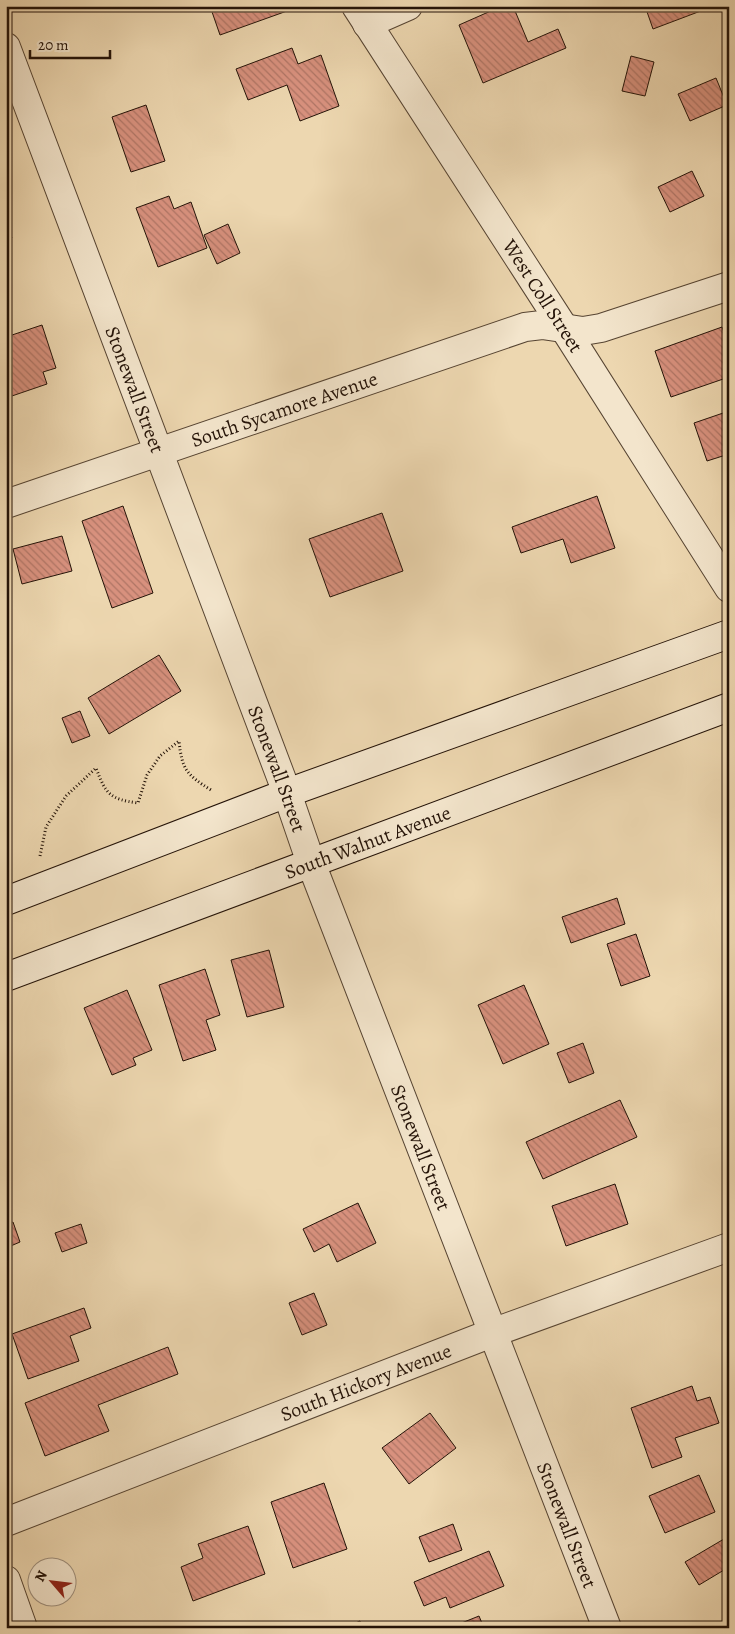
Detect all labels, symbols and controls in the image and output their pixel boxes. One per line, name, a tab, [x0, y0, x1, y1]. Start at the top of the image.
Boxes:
scale bar	[30, 28, 110, 60]
text: 20 m	[38, 35, 69, 55]
street label: West Coll Street	[496, 233, 589, 358]
street label: Stonewall Street	[98, 323, 171, 457]
street label: South Sycamore Avenue	[188, 365, 381, 454]
street label: Stonewall Street	[241, 702, 313, 836]
street label: South Walnut Avenue	[281, 799, 455, 886]
street label: Stonewall Street	[384, 1080, 457, 1215]
street label: South Hickory Avenue	[277, 1337, 455, 1428]
street label: Stonewall Street	[530, 1458, 603, 1593]
north arrow	[28, 1556, 78, 1606]
text: N	[30, 1567, 52, 1585]

